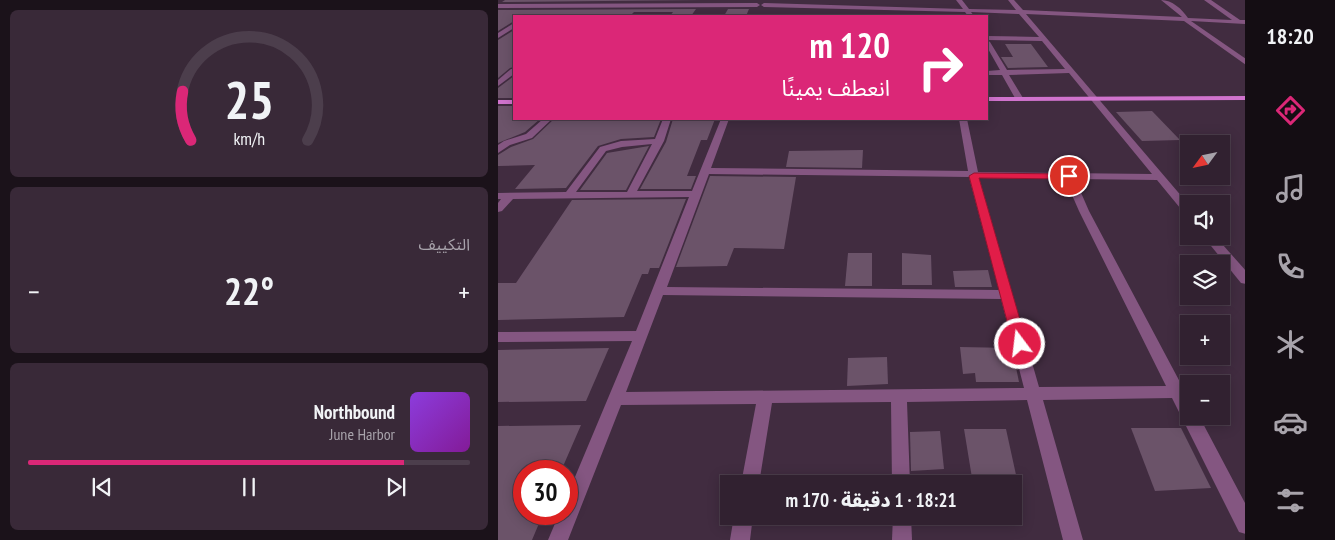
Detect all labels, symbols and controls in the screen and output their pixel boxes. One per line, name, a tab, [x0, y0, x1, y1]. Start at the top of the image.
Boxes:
text: 120 m	[809, 22, 890, 68]
text: 18:20	[1266, 22, 1314, 50]
icon: right	[908, 35, 973, 100]
text: 25	[224, 66, 274, 133]
text: انعطف يمينًا	[781, 74, 890, 102]
icon: directions	[1273, 93, 1308, 128]
text: km/h	[233, 127, 265, 150]
north arrow	[1180, 135, 1230, 185]
map controls	[1180, 135, 1230, 425]
pin	[1048, 155, 1090, 197]
icon: arrive	[1055, 162, 1083, 190]
icon: music	[1273, 171, 1308, 206]
button: sound	[1180, 195, 1230, 245]
text: التكييف	[418, 234, 470, 254]
icon: phone	[1273, 249, 1308, 284]
button: layers	[1180, 255, 1230, 305]
text: 22°	[224, 266, 274, 315]
text: −	[28, 273, 40, 310]
text: +	[458, 273, 470, 310]
button: +	[1180, 315, 1230, 365]
position arrow	[993, 317, 1045, 369]
icon: climate	[1273, 327, 1308, 362]
button: −	[1180, 375, 1230, 425]
text: Northbound	[314, 400, 395, 424]
icon: car	[1273, 405, 1308, 440]
text: June Harbor	[330, 424, 395, 444]
speed limit sign: 30	[513, 460, 578, 525]
icon: previous	[88, 473, 116, 501]
icon: pause	[235, 473, 263, 501]
icon: next	[382, 473, 410, 501]
icon: filters	[1273, 483, 1308, 518]
text: 18:21 · 1 دقيقة · 170 m	[785, 488, 957, 512]

